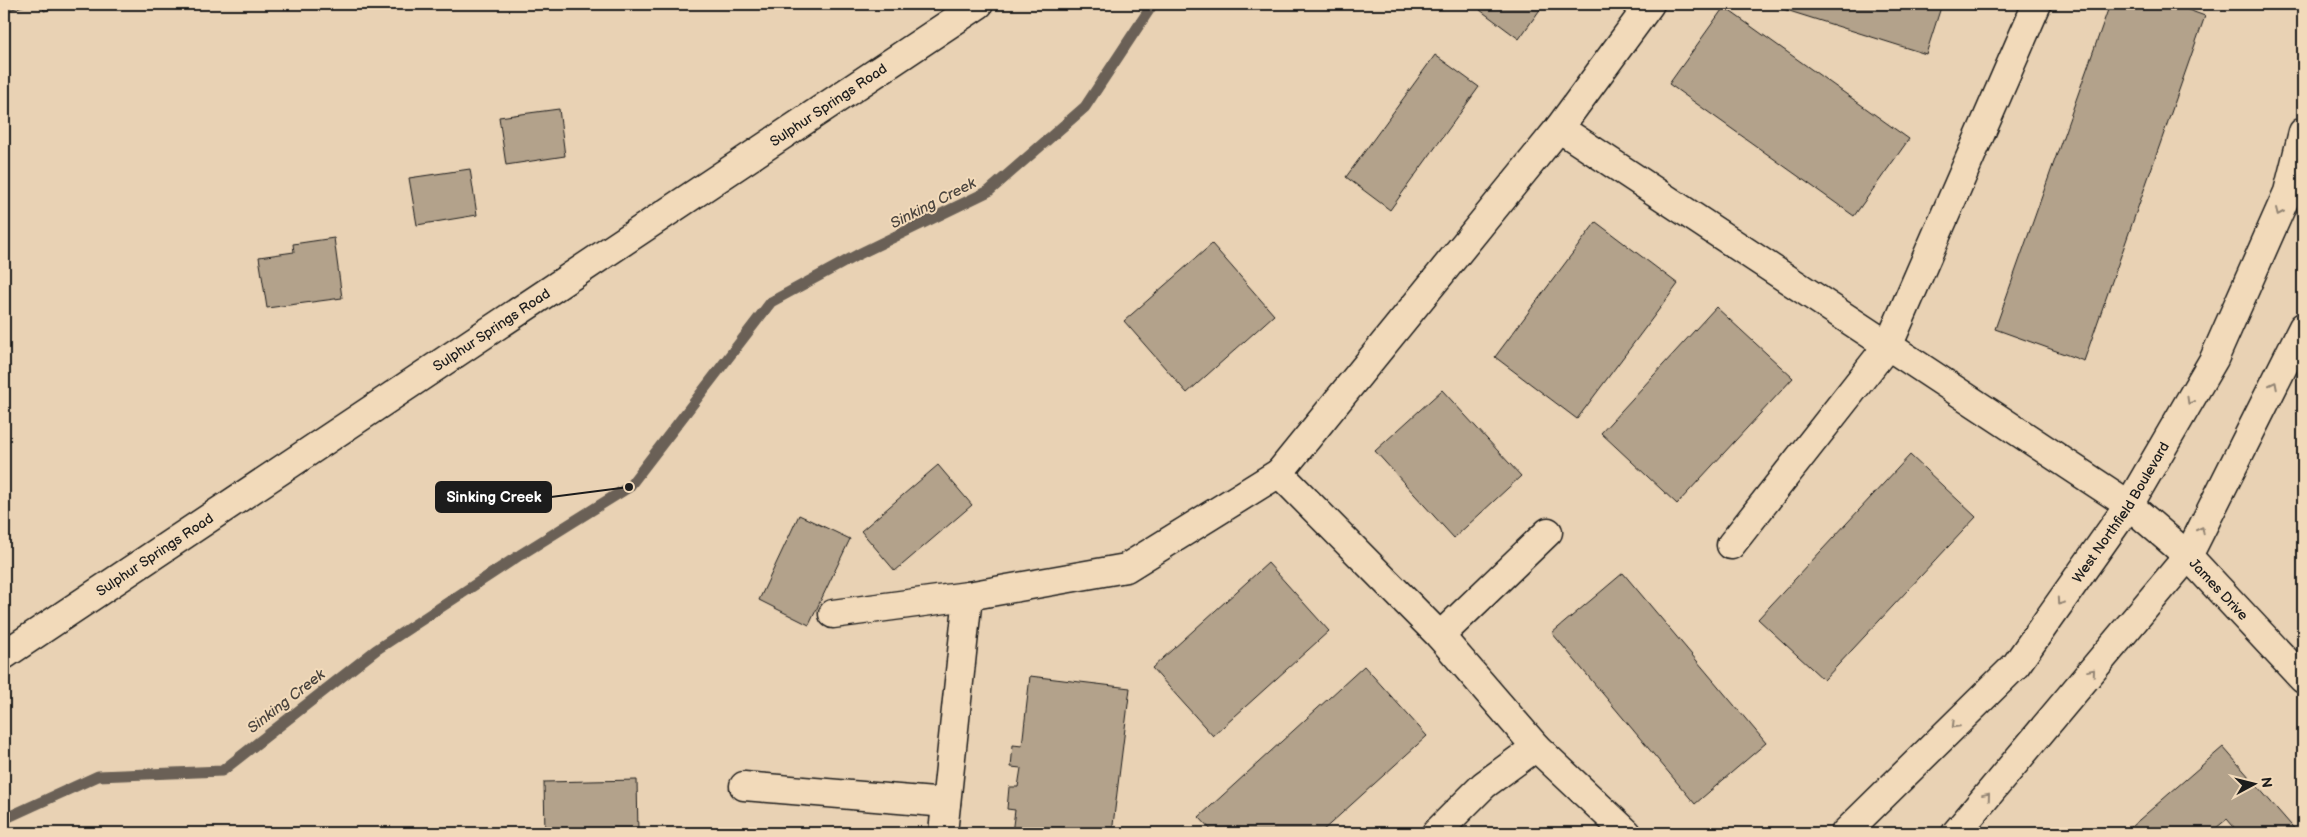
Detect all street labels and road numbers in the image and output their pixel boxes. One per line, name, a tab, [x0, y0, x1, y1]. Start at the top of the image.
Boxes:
street label: Sulphur Springs Road	[767, 60, 890, 150]
street label: Sulphur Springs Road	[430, 285, 553, 375]
street label: West Northfield Boulevard	[2069, 439, 2173, 586]
street label: Sulphur Springs Road	[93, 510, 217, 600]
street label: James Drive	[2186, 555, 2252, 624]

